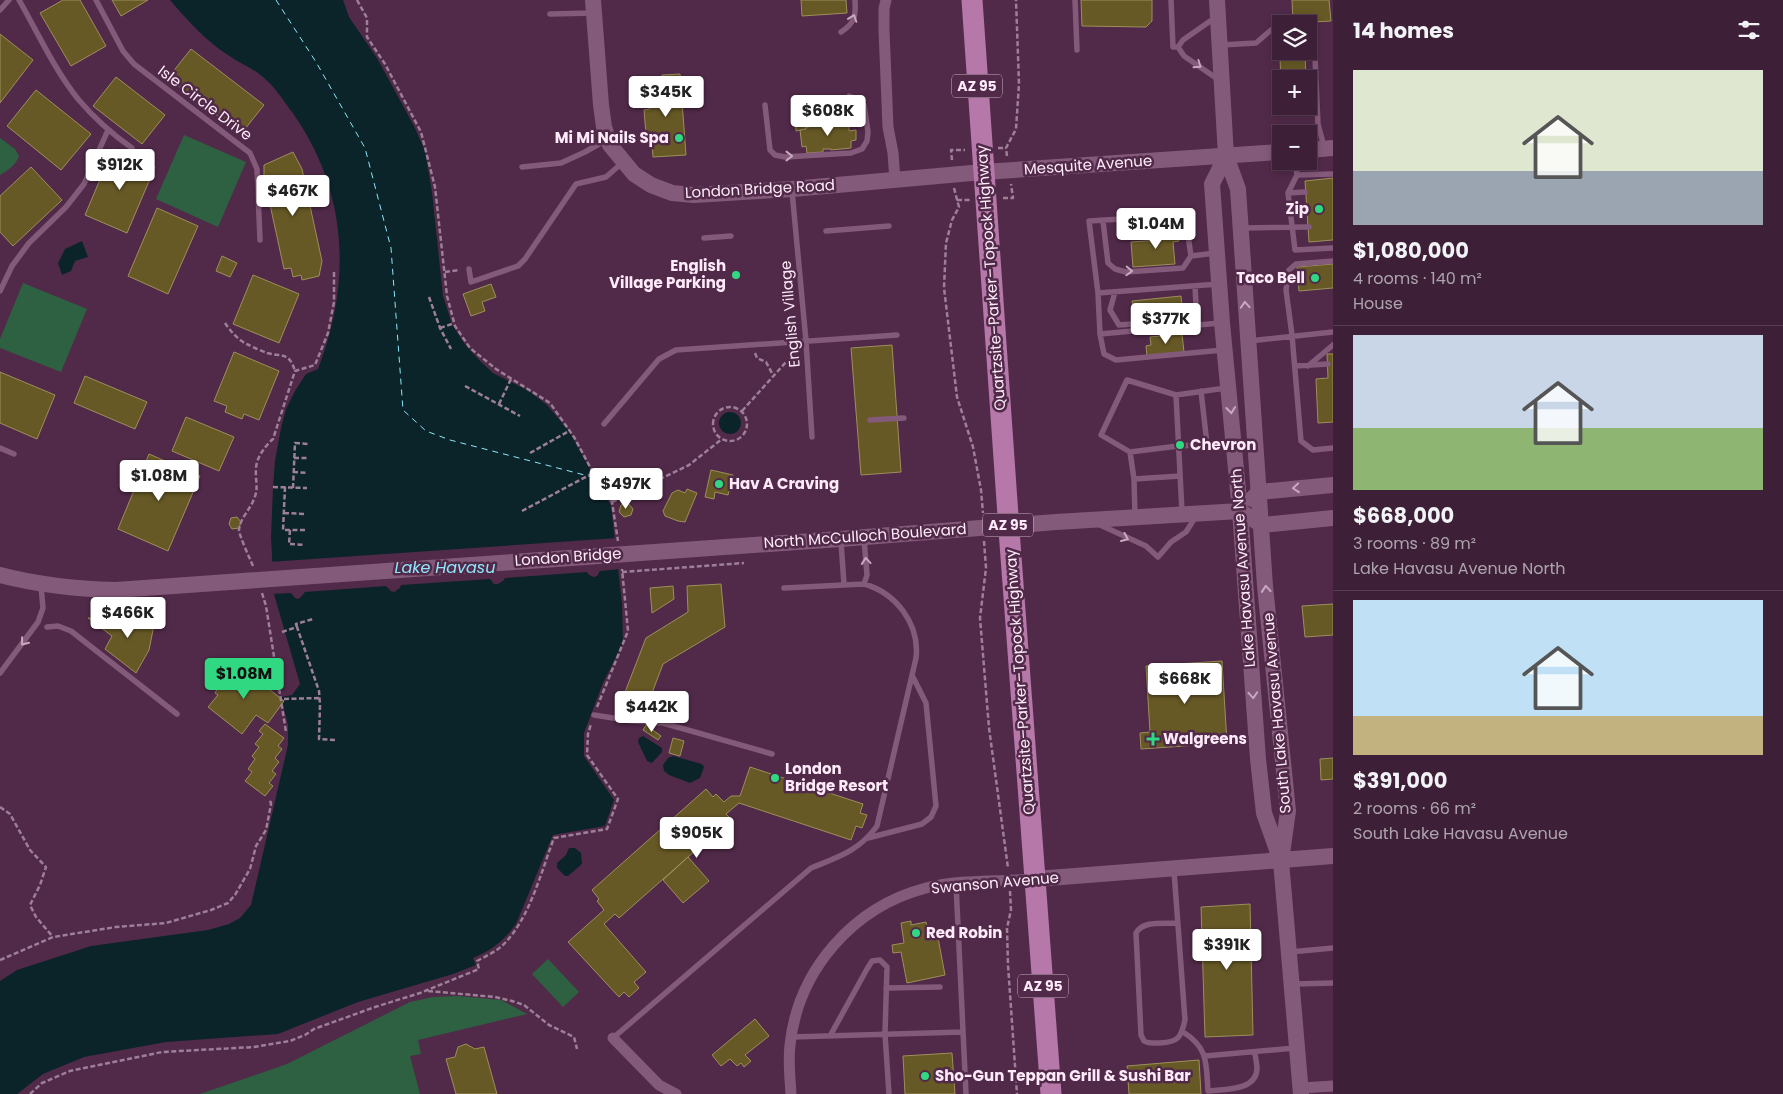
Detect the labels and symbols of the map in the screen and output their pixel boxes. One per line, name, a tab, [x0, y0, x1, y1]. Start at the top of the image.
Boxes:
one-way arrow	[847, 14, 857, 23]
one-way arrow	[1193, 59, 1202, 69]
street label: Isle Circle Drive	[154, 60, 257, 145]
road number: AZ 95	[952, 74, 1002, 98]
pin: $345K	[631, 76, 701, 118]
pin: $608K	[793, 94, 863, 137]
place label: Mi Mi Nails Spa	[555, 127, 669, 148]
marker: Mi Mi Nails Spa	[673, 132, 685, 144]
street label: Quartzsite–Parker–Topock Highway	[971, 144, 1010, 411]
pin: $912K	[85, 148, 155, 191]
street label: Mesquite Avenue	[1023, 150, 1153, 179]
one-way arrow	[786, 151, 793, 161]
pin: $467K	[258, 174, 328, 217]
street label: London Bridge Road	[684, 174, 835, 203]
place label: Zip	[1285, 198, 1309, 219]
marker: Zip	[1313, 203, 1325, 215]
pin: $1.04M	[1115, 208, 1197, 250]
place label: English Village Parking	[609, 255, 726, 293]
street label: English Village	[774, 260, 805, 368]
one-way arrow	[1125, 265, 1133, 276]
place label: Taco Bell	[1236, 267, 1305, 288]
marker: English Village Parking	[730, 269, 742, 281]
marker: Taco Bell	[1309, 272, 1321, 284]
one-way arrow	[1240, 301, 1251, 309]
pin: $377K	[1131, 302, 1201, 345]
one-way arrow	[1225, 407, 1236, 415]
place label: Chevron	[1190, 434, 1256, 455]
marker: Chevron	[1174, 439, 1186, 451]
pin: $1.08M	[118, 460, 200, 502]
pin: $497K	[591, 468, 661, 510]
street label: Lake Havasu Avenue North	[1225, 468, 1260, 668]
place label: Hav A Craving	[729, 473, 839, 494]
marker: Hav A Craving	[713, 478, 725, 490]
one-way arrow	[1292, 482, 1300, 493]
road number: AZ 95	[983, 514, 1033, 536]
street label: North McCulloch Boulevard	[763, 518, 967, 553]
one-way arrow	[1120, 531, 1129, 542]
street label: London Bridge	[514, 542, 622, 571]
street label: Quartzsite–Parker–Topock Highway	[1000, 548, 1039, 815]
water label: Lake Havasu	[395, 556, 495, 579]
one-way arrow	[860, 556, 871, 564]
one-way arrow	[1261, 584, 1272, 592]
pin: $466K	[93, 596, 163, 639]
street label: South Lake Havasu Avenue	[1257, 612, 1296, 814]
one-way arrow	[21, 636, 30, 645]
pin: $1.08M	[203, 658, 285, 700]
pin: $668K	[1150, 662, 1220, 705]
pin: $442K	[617, 690, 687, 733]
one-way arrow	[1247, 691, 1258, 699]
place label: Walgreens	[1163, 728, 1247, 749]
marker: Walgreens	[1147, 733, 1159, 745]
place label: London Bridge Resort	[785, 758, 888, 796]
marker: London Bridge Resort	[769, 772, 781, 784]
pin: $905K	[662, 816, 732, 859]
street label: Swanson Avenue	[930, 866, 1060, 899]
place label: Red Robin	[926, 922, 1002, 943]
marker: Red Robin	[910, 927, 922, 939]
pin: $391K	[1192, 928, 1262, 971]
road number: AZ 95	[1018, 974, 1068, 998]
place label: Sho-Gun Teppan Grill & Sushi Bar	[935, 1065, 1191, 1086]
marker: Sho-Gun Teppan Grill & Sushi Bar	[919, 1070, 931, 1082]

